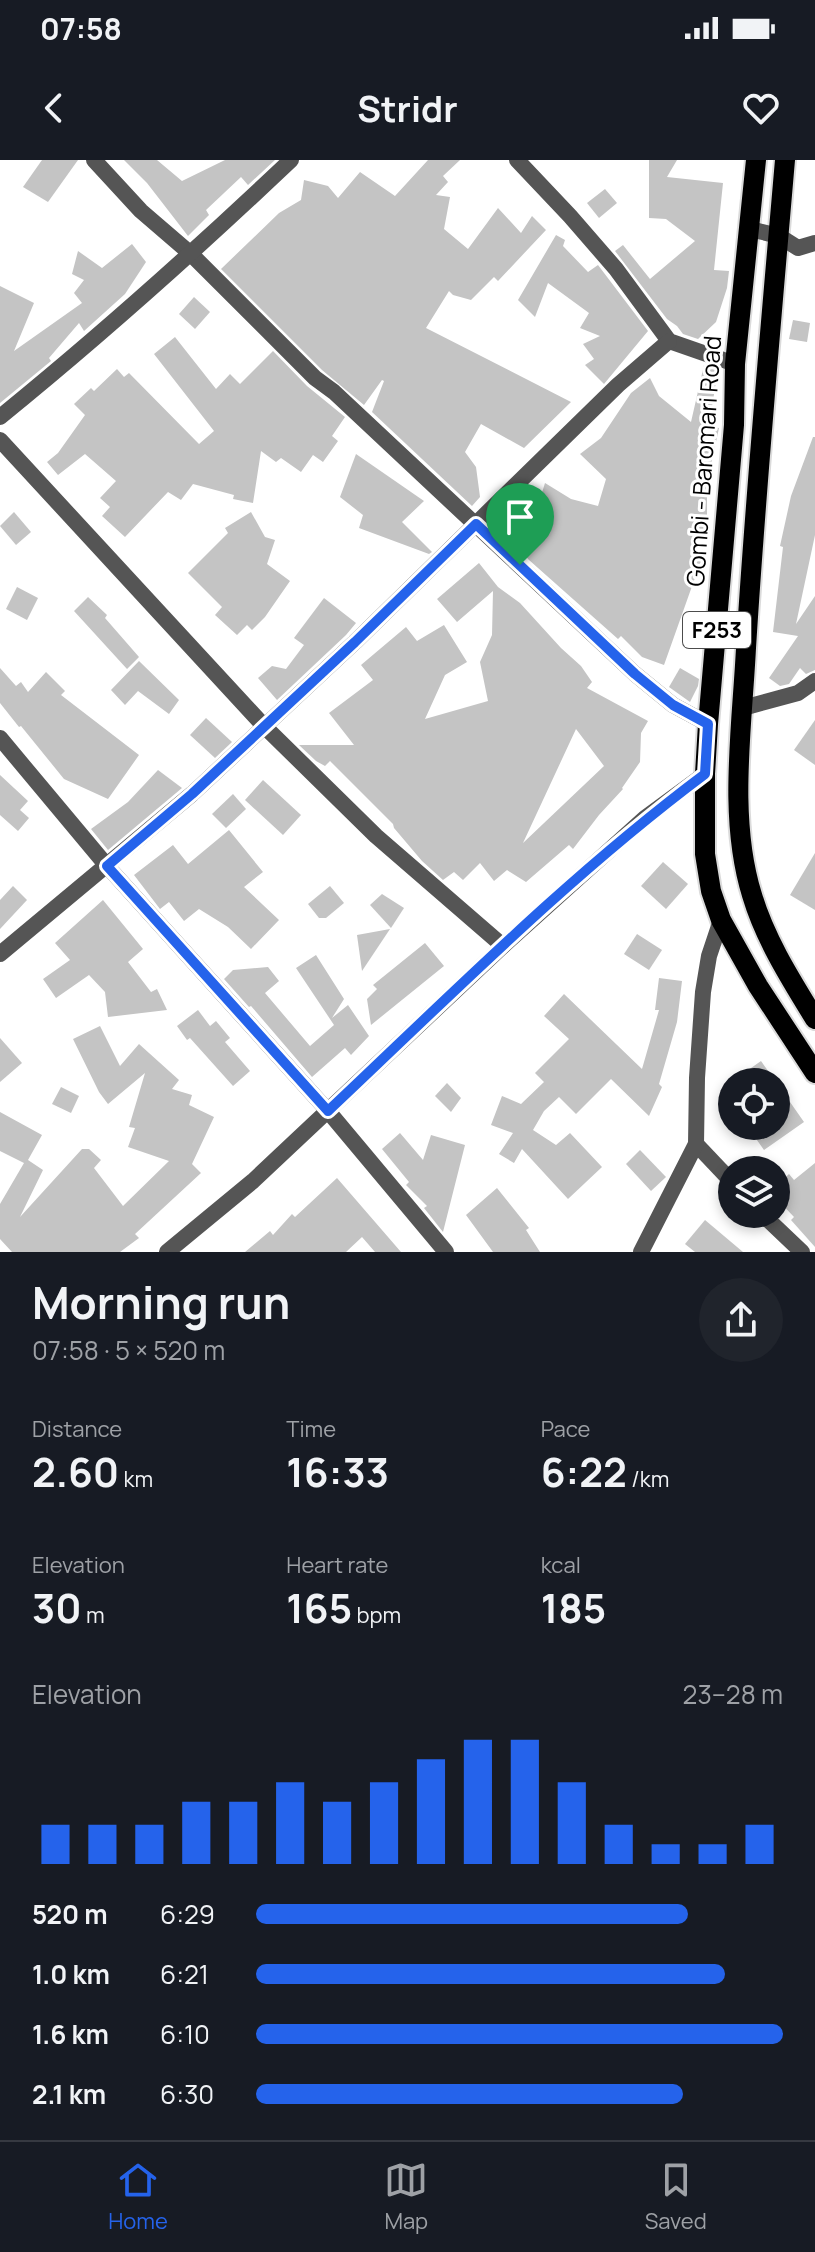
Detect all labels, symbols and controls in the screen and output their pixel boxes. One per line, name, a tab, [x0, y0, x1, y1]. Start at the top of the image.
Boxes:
text: 07:58	[40, 8, 122, 49]
text: Stridr	[357, 84, 458, 133]
icon: back	[32, 86, 76, 130]
icon: heart	[739, 86, 783, 130]
street label: Gombi - Baromari Road	[678, 335, 728, 587]
pin	[486, 483, 554, 565]
icon: arrive	[498, 495, 542, 539]
road number: F253	[683, 612, 751, 648]
map controls	[718, 1068, 790, 1228]
button: locate	[718, 1068, 790, 1140]
button: layers	[718, 1156, 790, 1228]
text: Morning run	[32, 1272, 290, 1332]
button: share	[699, 1278, 783, 1362]
text: 07:58 · 5 × 520 m	[32, 1332, 225, 1368]
text: Distance	[32, 1414, 122, 1444]
text: Time	[286, 1414, 336, 1444]
text: Pace	[541, 1414, 590, 1444]
text: 2.60	[32, 1444, 119, 1499]
text: 16:33	[286, 1444, 389, 1499]
text: 6:22	[541, 1444, 627, 1499]
text: km	[119, 1464, 153, 1494]
text: /km	[627, 1464, 669, 1494]
text: Elevation	[32, 1550, 125, 1580]
text: Heart rate	[286, 1550, 388, 1580]
text: kcal	[541, 1550, 581, 1580]
text: 30	[32, 1580, 82, 1635]
text: 165	[286, 1580, 352, 1635]
text: 185	[541, 1580, 606, 1635]
text: m	[82, 1600, 105, 1630]
text: bpm	[352, 1600, 401, 1630]
text: Elevation	[32, 1676, 142, 1712]
text: 23–28 m	[683, 1676, 783, 1712]
text: 520 m	[32, 1896, 108, 1932]
text: 6:29	[160, 1896, 215, 1932]
text: 1.0 km	[32, 1956, 110, 1992]
text: 6:21	[160, 1956, 209, 1992]
text: 1.6 km	[32, 2016, 109, 2052]
text: 6:10	[160, 2016, 210, 2052]
text: 2.1 km	[32, 2076, 106, 2112]
text: 6:30	[160, 2076, 214, 2112]
tab: Home	[108, 2158, 168, 2236]
tab: Map	[384, 2158, 428, 2236]
tab: Saved	[645, 2158, 707, 2236]

